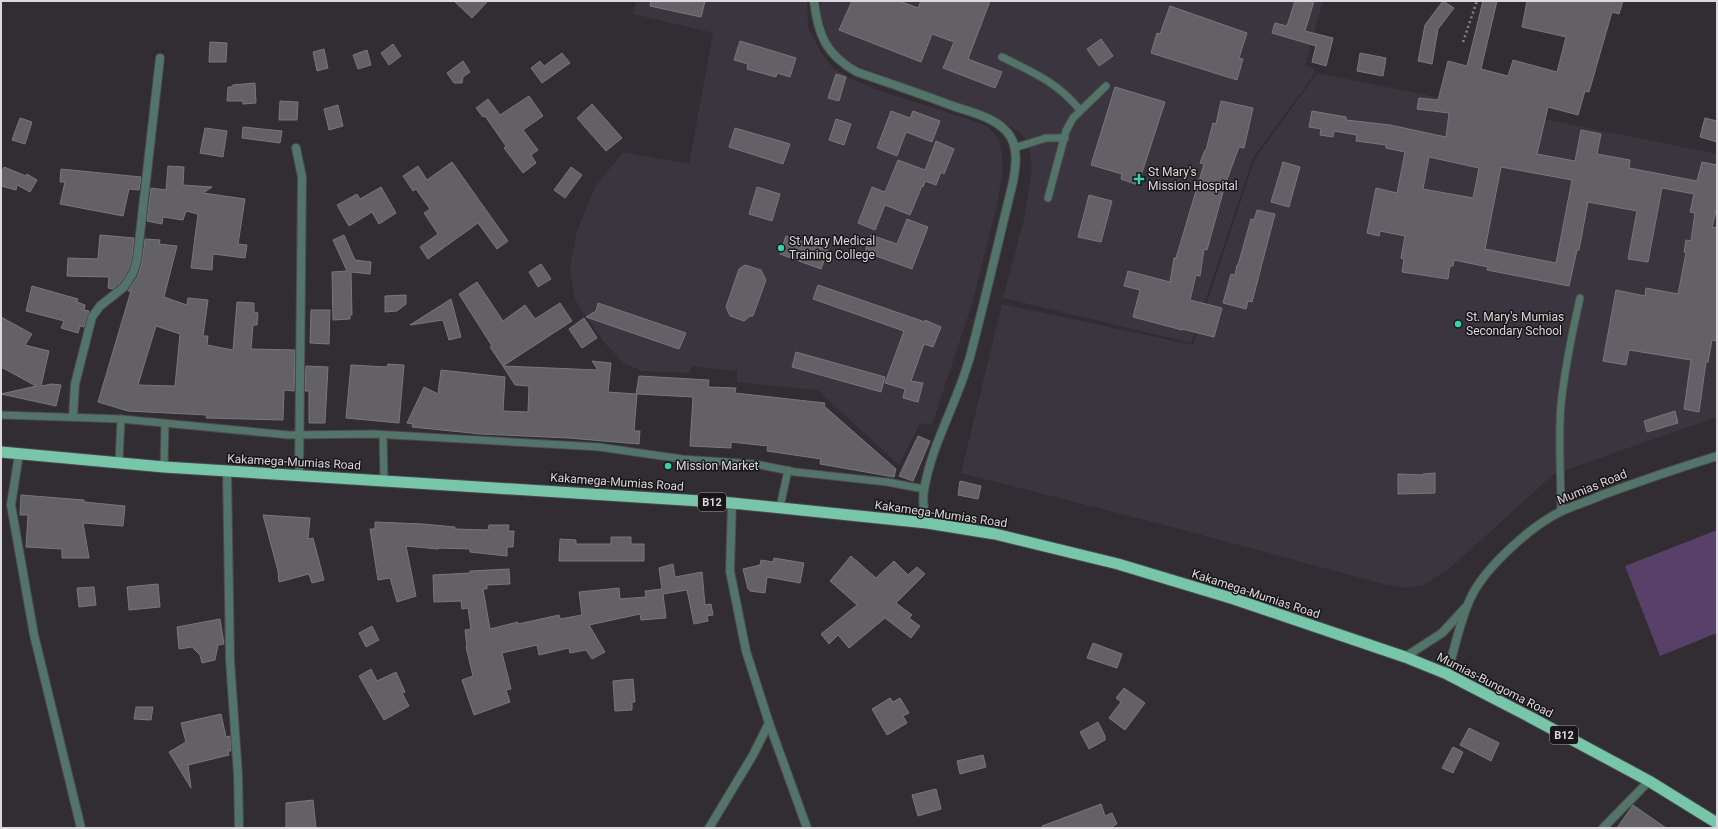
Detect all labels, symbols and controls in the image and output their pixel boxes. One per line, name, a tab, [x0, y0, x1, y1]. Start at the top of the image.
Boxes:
place label: St Mary's Mission Hospital	[1148, 165, 1238, 193]
marker: St Mary's Mission Hospital	[1133, 173, 1145, 185]
place label: St Mary Medical Training College	[789, 234, 875, 262]
marker: St Mary Medical Training College	[776, 243, 786, 253]
place label: St. Mary's Mumias Secondary School	[1466, 310, 1564, 338]
marker: St. Mary's Mumias Secondary School	[1453, 319, 1463, 329]
street label: Kakamega-Mumias Road	[227, 452, 361, 472]
place label: Mission Market	[676, 459, 759, 473]
marker: Mission Market	[663, 461, 673, 471]
street label: Mumias Road	[1555, 467, 1629, 507]
street label: Kakamega-Mumias Road	[550, 470, 684, 494]
road number: B12	[698, 493, 726, 511]
street label: Kakamega-Mumias Road	[874, 498, 1008, 530]
street label: Kakamega-Mumias Road	[1190, 567, 1322, 621]
street label: Mumias-Bungoma Road	[1435, 650, 1555, 720]
road number: B12	[1550, 726, 1578, 744]

